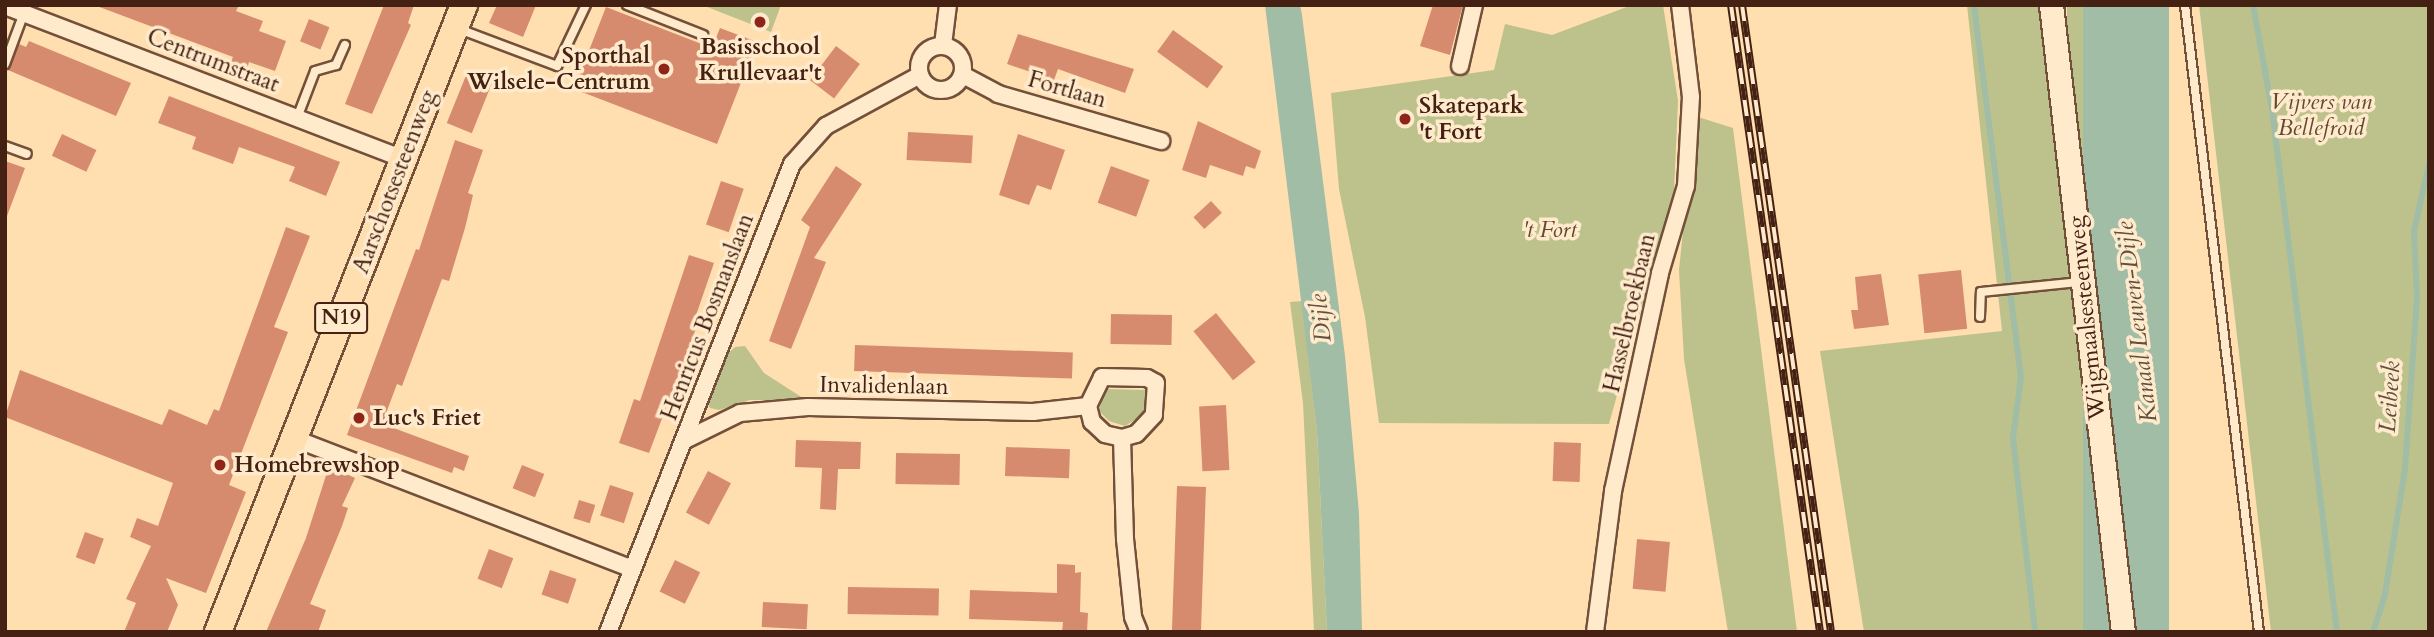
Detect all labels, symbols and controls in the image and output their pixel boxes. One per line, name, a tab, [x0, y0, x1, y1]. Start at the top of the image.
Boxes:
marker: Basisschool Krullevaar't	[752, 14, 768, 30]
street label: Centrumstraat	[143, 23, 283, 99]
place label: Basisschool Krullevaar't	[698, 33, 822, 87]
place label: Sporthal Wilsele-Centrum	[467, 42, 650, 96]
marker: Sporthal Wilsele-Centrum	[656, 61, 672, 77]
street label: Fortlaan	[1025, 66, 1109, 114]
street label: Aarschotsesteenweg	[347, 86, 443, 278]
park label: Vijvers van Bellefroid	[2270, 88, 2372, 142]
place label: Skatepark 't Fort	[1419, 92, 1524, 146]
marker: Skatepark 't Fort	[1397, 111, 1413, 127]
street label: Henricus Bosmanslaan	[656, 210, 760, 424]
street label: Wijgmaalsesteenweg	[2063, 214, 2111, 422]
park label: 't Fort	[1523, 216, 1577, 244]
water label: Kanaal Leuven-Dijle	[2110, 220, 2164, 424]
street label: Hasselbroekbaan	[1598, 231, 1662, 395]
water label: Dijle	[1304, 293, 1338, 343]
road number: N19	[313, 300, 369, 336]
water label: Leibeek	[2373, 360, 2407, 434]
street label: Invalidenlaan	[819, 371, 949, 401]
place label: Luc's Friet	[373, 404, 481, 432]
marker: Luc's Friet	[351, 410, 367, 426]
place label: Homebrewshop	[234, 451, 400, 479]
marker: Homebrewshop	[212, 457, 228, 473]

